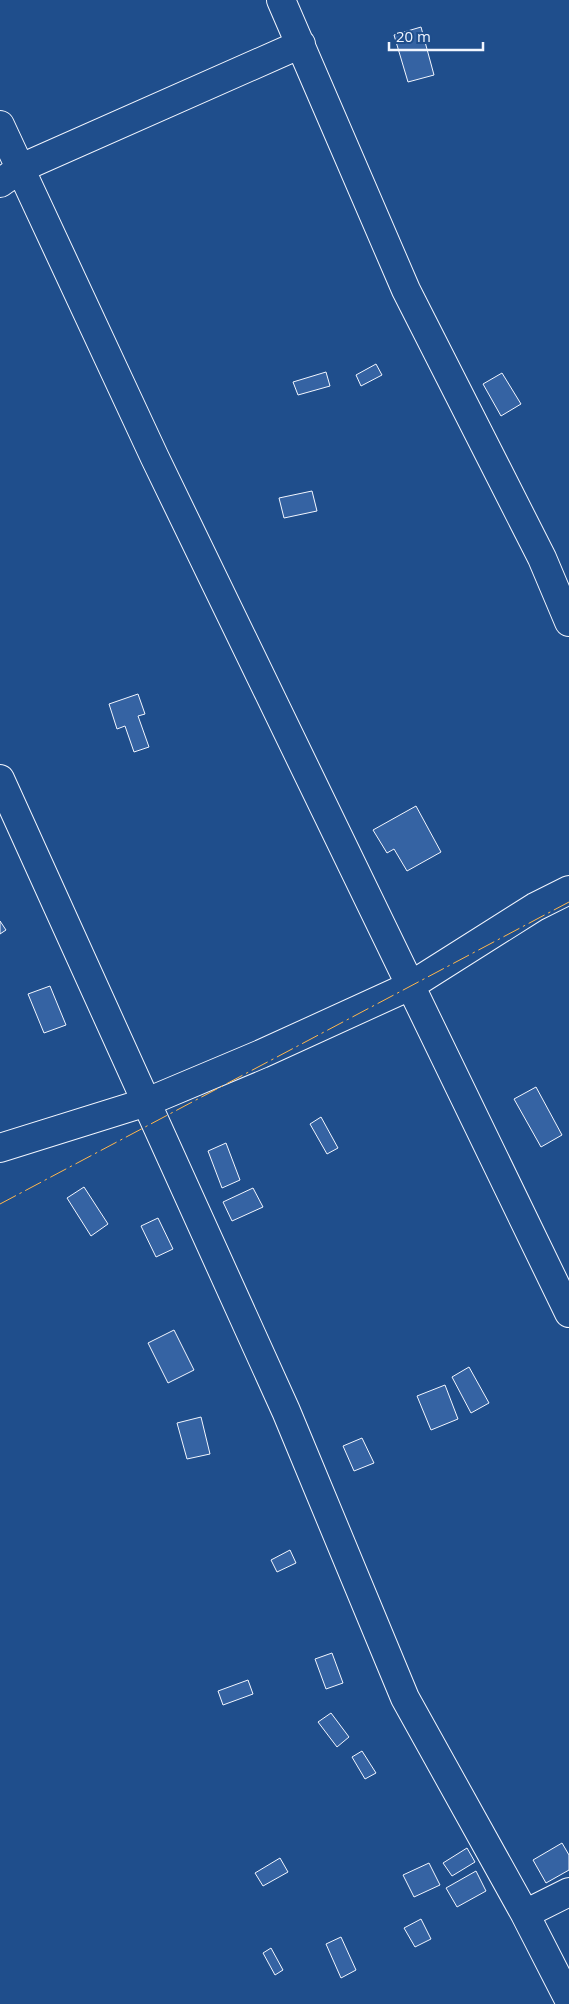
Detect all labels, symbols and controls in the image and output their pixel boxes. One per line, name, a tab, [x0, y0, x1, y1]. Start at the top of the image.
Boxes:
scale bar	[389, 20, 483, 52]
text: 20 m	[396, 26, 431, 46]

